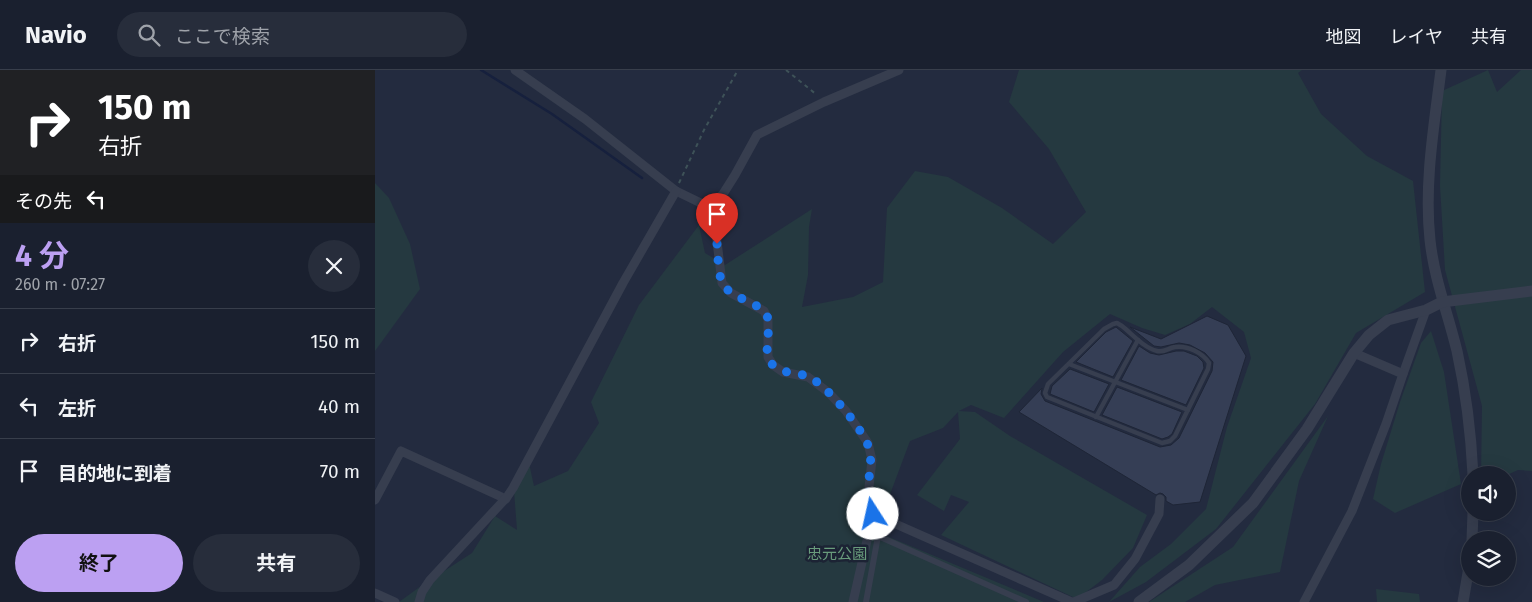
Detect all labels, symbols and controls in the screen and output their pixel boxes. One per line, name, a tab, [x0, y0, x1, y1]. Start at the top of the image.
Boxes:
search box	[117, 12, 467, 57]
text: Navio	[25, 21, 87, 49]
icon: search	[135, 21, 163, 49]
text: ここで検索	[175, 25, 270, 48]
text: 地図	[1326, 26, 1362, 48]
text: レイヤ	[1390, 26, 1443, 48]
text: 共有	[1471, 26, 1507, 48]
text: 150 m	[98, 86, 191, 128]
icon: right	[15, 90, 80, 155]
text: 右折	[98, 133, 142, 160]
icon: left	[82, 185, 110, 213]
text: その先	[15, 190, 72, 213]
pin	[696, 193, 738, 244]
icon: arrive	[703, 200, 731, 228]
text: 4 分	[15, 238, 69, 274]
button: close	[308, 240, 360, 292]
text: 260 m · 07:27	[15, 275, 105, 294]
icon: right	[15, 327, 43, 355]
text: 150 m	[310, 330, 360, 353]
text: 右折	[58, 332, 96, 355]
icon: left	[15, 392, 43, 420]
text: 40 m	[318, 395, 360, 418]
text: 左折	[58, 397, 96, 420]
icon: arrive	[15, 457, 43, 485]
text: 70 m	[320, 460, 360, 483]
text: 目的地に到着	[58, 462, 172, 485]
map controls	[1461, 466, 1516, 586]
button: sound	[1461, 466, 1516, 521]
position arrow	[846, 487, 898, 539]
button: layers	[1461, 531, 1516, 586]
button: 終了	[15, 534, 183, 592]
button: 共有	[193, 534, 360, 592]
park label: 忠元公園	[807, 545, 867, 563]

